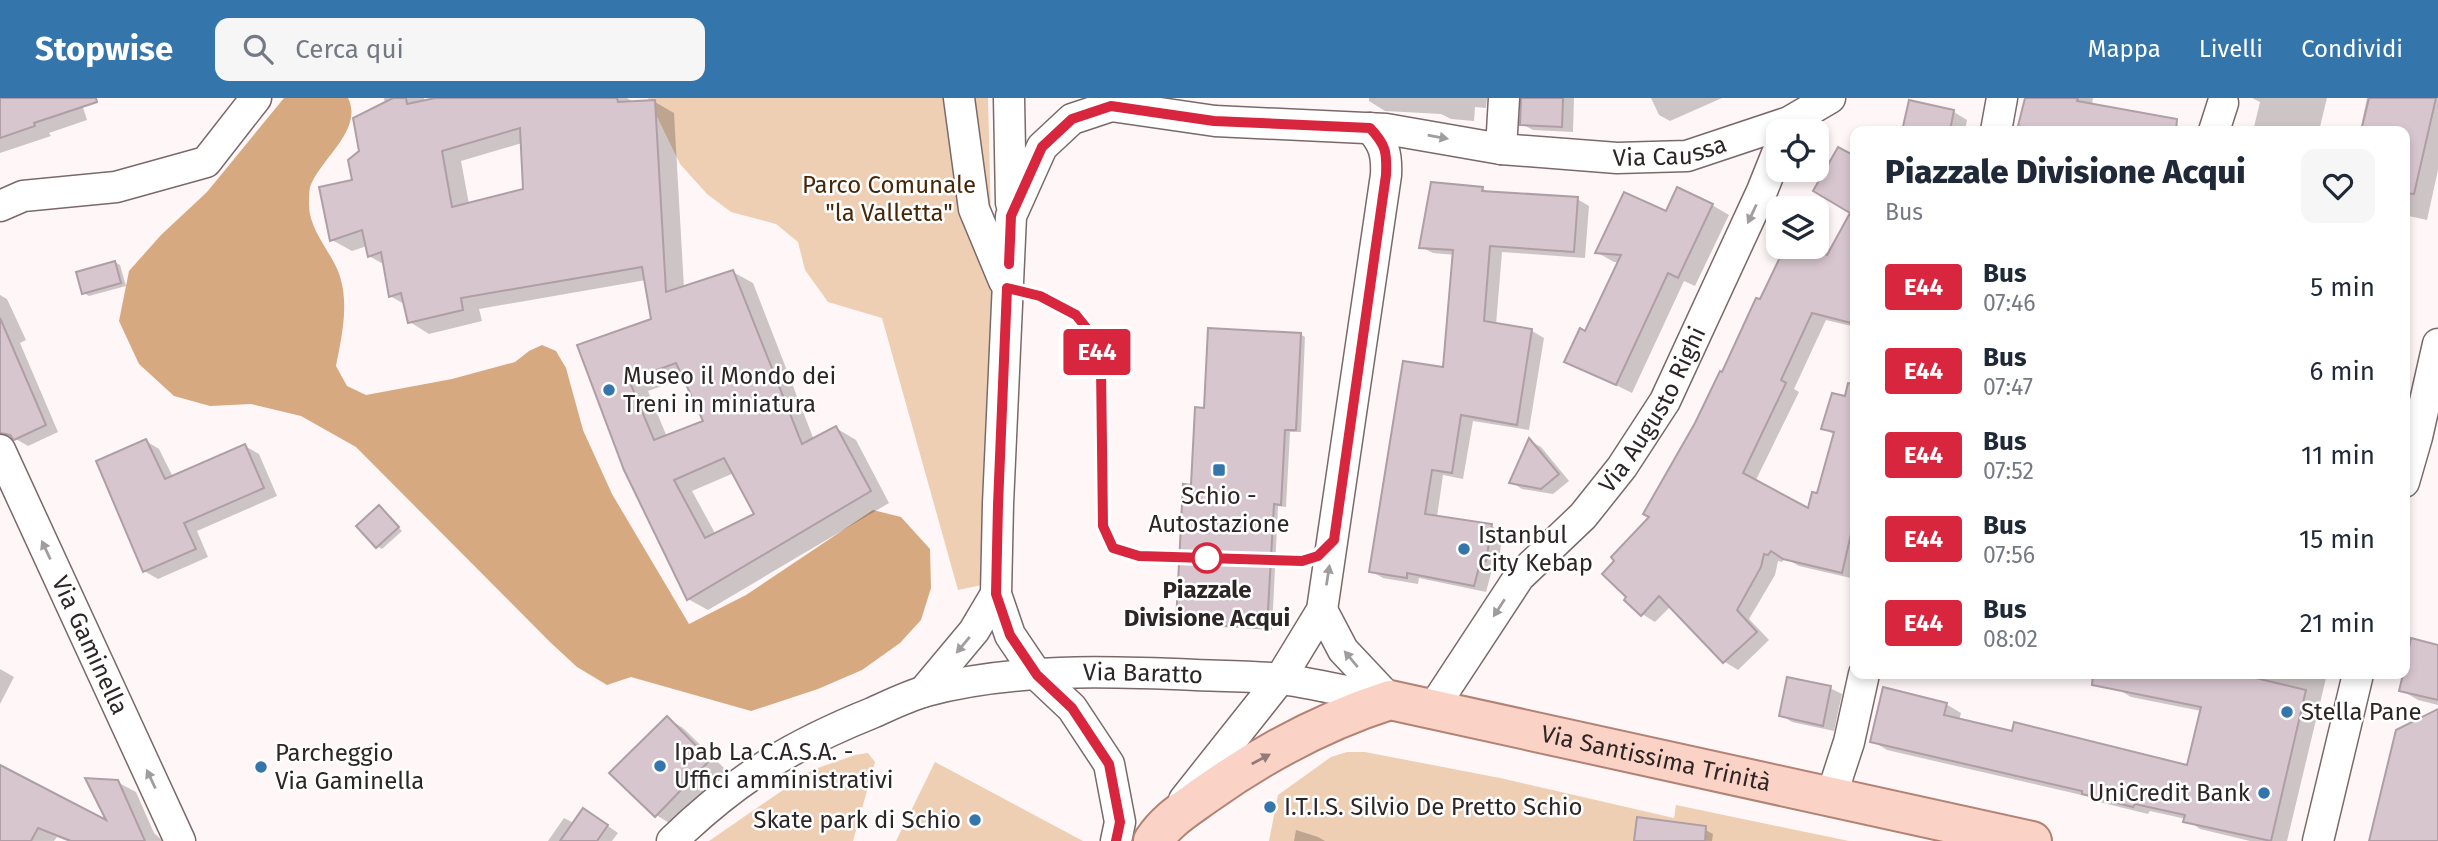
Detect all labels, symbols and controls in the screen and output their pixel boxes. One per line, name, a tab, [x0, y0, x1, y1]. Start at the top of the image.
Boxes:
search box	[215, 18, 705, 81]
text: Stopwise	[35, 29, 173, 69]
icon: search	[239, 30, 277, 68]
text: Cerca qui	[295, 34, 404, 65]
text: Mappa	[2088, 35, 2161, 63]
text: Livelli	[2199, 35, 2263, 63]
text: Condividi	[2301, 35, 2403, 63]
map controls	[1766, 119, 1829, 259]
button: locate	[1766, 119, 1829, 182]
street label: Via Caussa	[1612, 130, 1730, 172]
one-way arrow	[1427, 132, 1449, 143]
button: heart	[2301, 149, 2375, 223]
text: Piazzale Divisione Acqui	[1885, 152, 2246, 192]
park label: Parco Comunale "la Valletta"	[802, 171, 976, 227]
button: layers	[1766, 196, 1829, 259]
text: Bus	[1885, 198, 1923, 226]
one-way arrow	[1746, 204, 1758, 224]
text: Bus	[1983, 258, 2026, 289]
text: 5 min	[2310, 272, 2375, 303]
text: E44	[1904, 273, 1943, 301]
text: 07:46	[1983, 289, 2036, 317]
street label: Via Augusto Righi	[1593, 322, 1711, 498]
line badge: E44	[1057, 329, 1137, 375]
text: E44	[1077, 338, 1117, 366]
text: Bus	[1983, 342, 2026, 373]
text: 6 min	[2309, 356, 2375, 387]
text: E44	[1904, 357, 1943, 385]
place label: Museo il Mondo dei Treni in miniatura	[623, 362, 836, 418]
text: 07:47	[1983, 373, 2033, 401]
marker: Museo il Mondo dei Treni in miniatura	[601, 382, 617, 398]
text: Bus	[1983, 426, 2026, 457]
text: 11 min	[2301, 440, 2375, 471]
text: E44	[1904, 441, 1943, 469]
text: 07:52	[1983, 457, 2034, 485]
marker: Schio - Autostazione	[1211, 462, 1227, 478]
place label: Schio - Autostazione	[1148, 482, 1290, 538]
text: Bus	[1983, 510, 2026, 541]
place label: Istanbul City Kebap	[1478, 521, 1593, 577]
text: 15 min	[2299, 524, 2375, 555]
text: E44	[1904, 525, 1943, 553]
one-way arrow	[40, 540, 52, 560]
marker: Istanbul City Kebap	[1456, 541, 1472, 557]
text: 07:56	[1983, 541, 2035, 569]
marker: Piazzale Divisione Acqui	[1192, 543, 1222, 573]
one-way arrow	[1323, 564, 1334, 586]
street label: Via Gaminella	[46, 572, 134, 719]
place label: Piazzale Divisione Acqui	[1124, 576, 1290, 632]
text: Bus	[1983, 594, 2026, 625]
one-way arrow	[1493, 598, 1506, 617]
text: 21 min	[2300, 608, 2375, 639]
text: E44	[1904, 609, 1943, 637]
text: 08:02	[1983, 625, 2038, 653]
one-way arrow	[956, 637, 971, 654]
one-way arrow	[1343, 650, 1359, 668]
street label: Via Baratto	[1083, 658, 1203, 689]
place label: Stella Pane	[2301, 698, 2422, 726]
marker: Stella Pane	[2279, 704, 2295, 720]
street label: Via Santissima Trinità	[1539, 720, 1773, 797]
place label: Ipab La C.A.S.A. - Uffici amministrativi	[674, 738, 893, 794]
place label: Parcheggio Via Gaminella	[275, 739, 424, 795]
one-way arrow	[1251, 753, 1271, 765]
marker: Ipab La C.A.S.A. - Uffici amministrativi	[652, 758, 668, 774]
marker: Parcheggio Via Gaminella	[253, 759, 269, 775]
one-way arrow	[145, 769, 157, 789]
place label: UniCredit Bank	[2088, 779, 2251, 807]
marker: UniCredit Bank	[2256, 785, 2272, 801]
place label: I.T.I.S. Silvio De Pretto Schio	[1284, 793, 1583, 821]
marker: I.T.I.S. Silvio De Pretto Schio	[1262, 799, 1278, 815]
place label: Skate park di Schio	[753, 806, 961, 834]
marker: Skate park di Schio	[967, 812, 983, 828]

